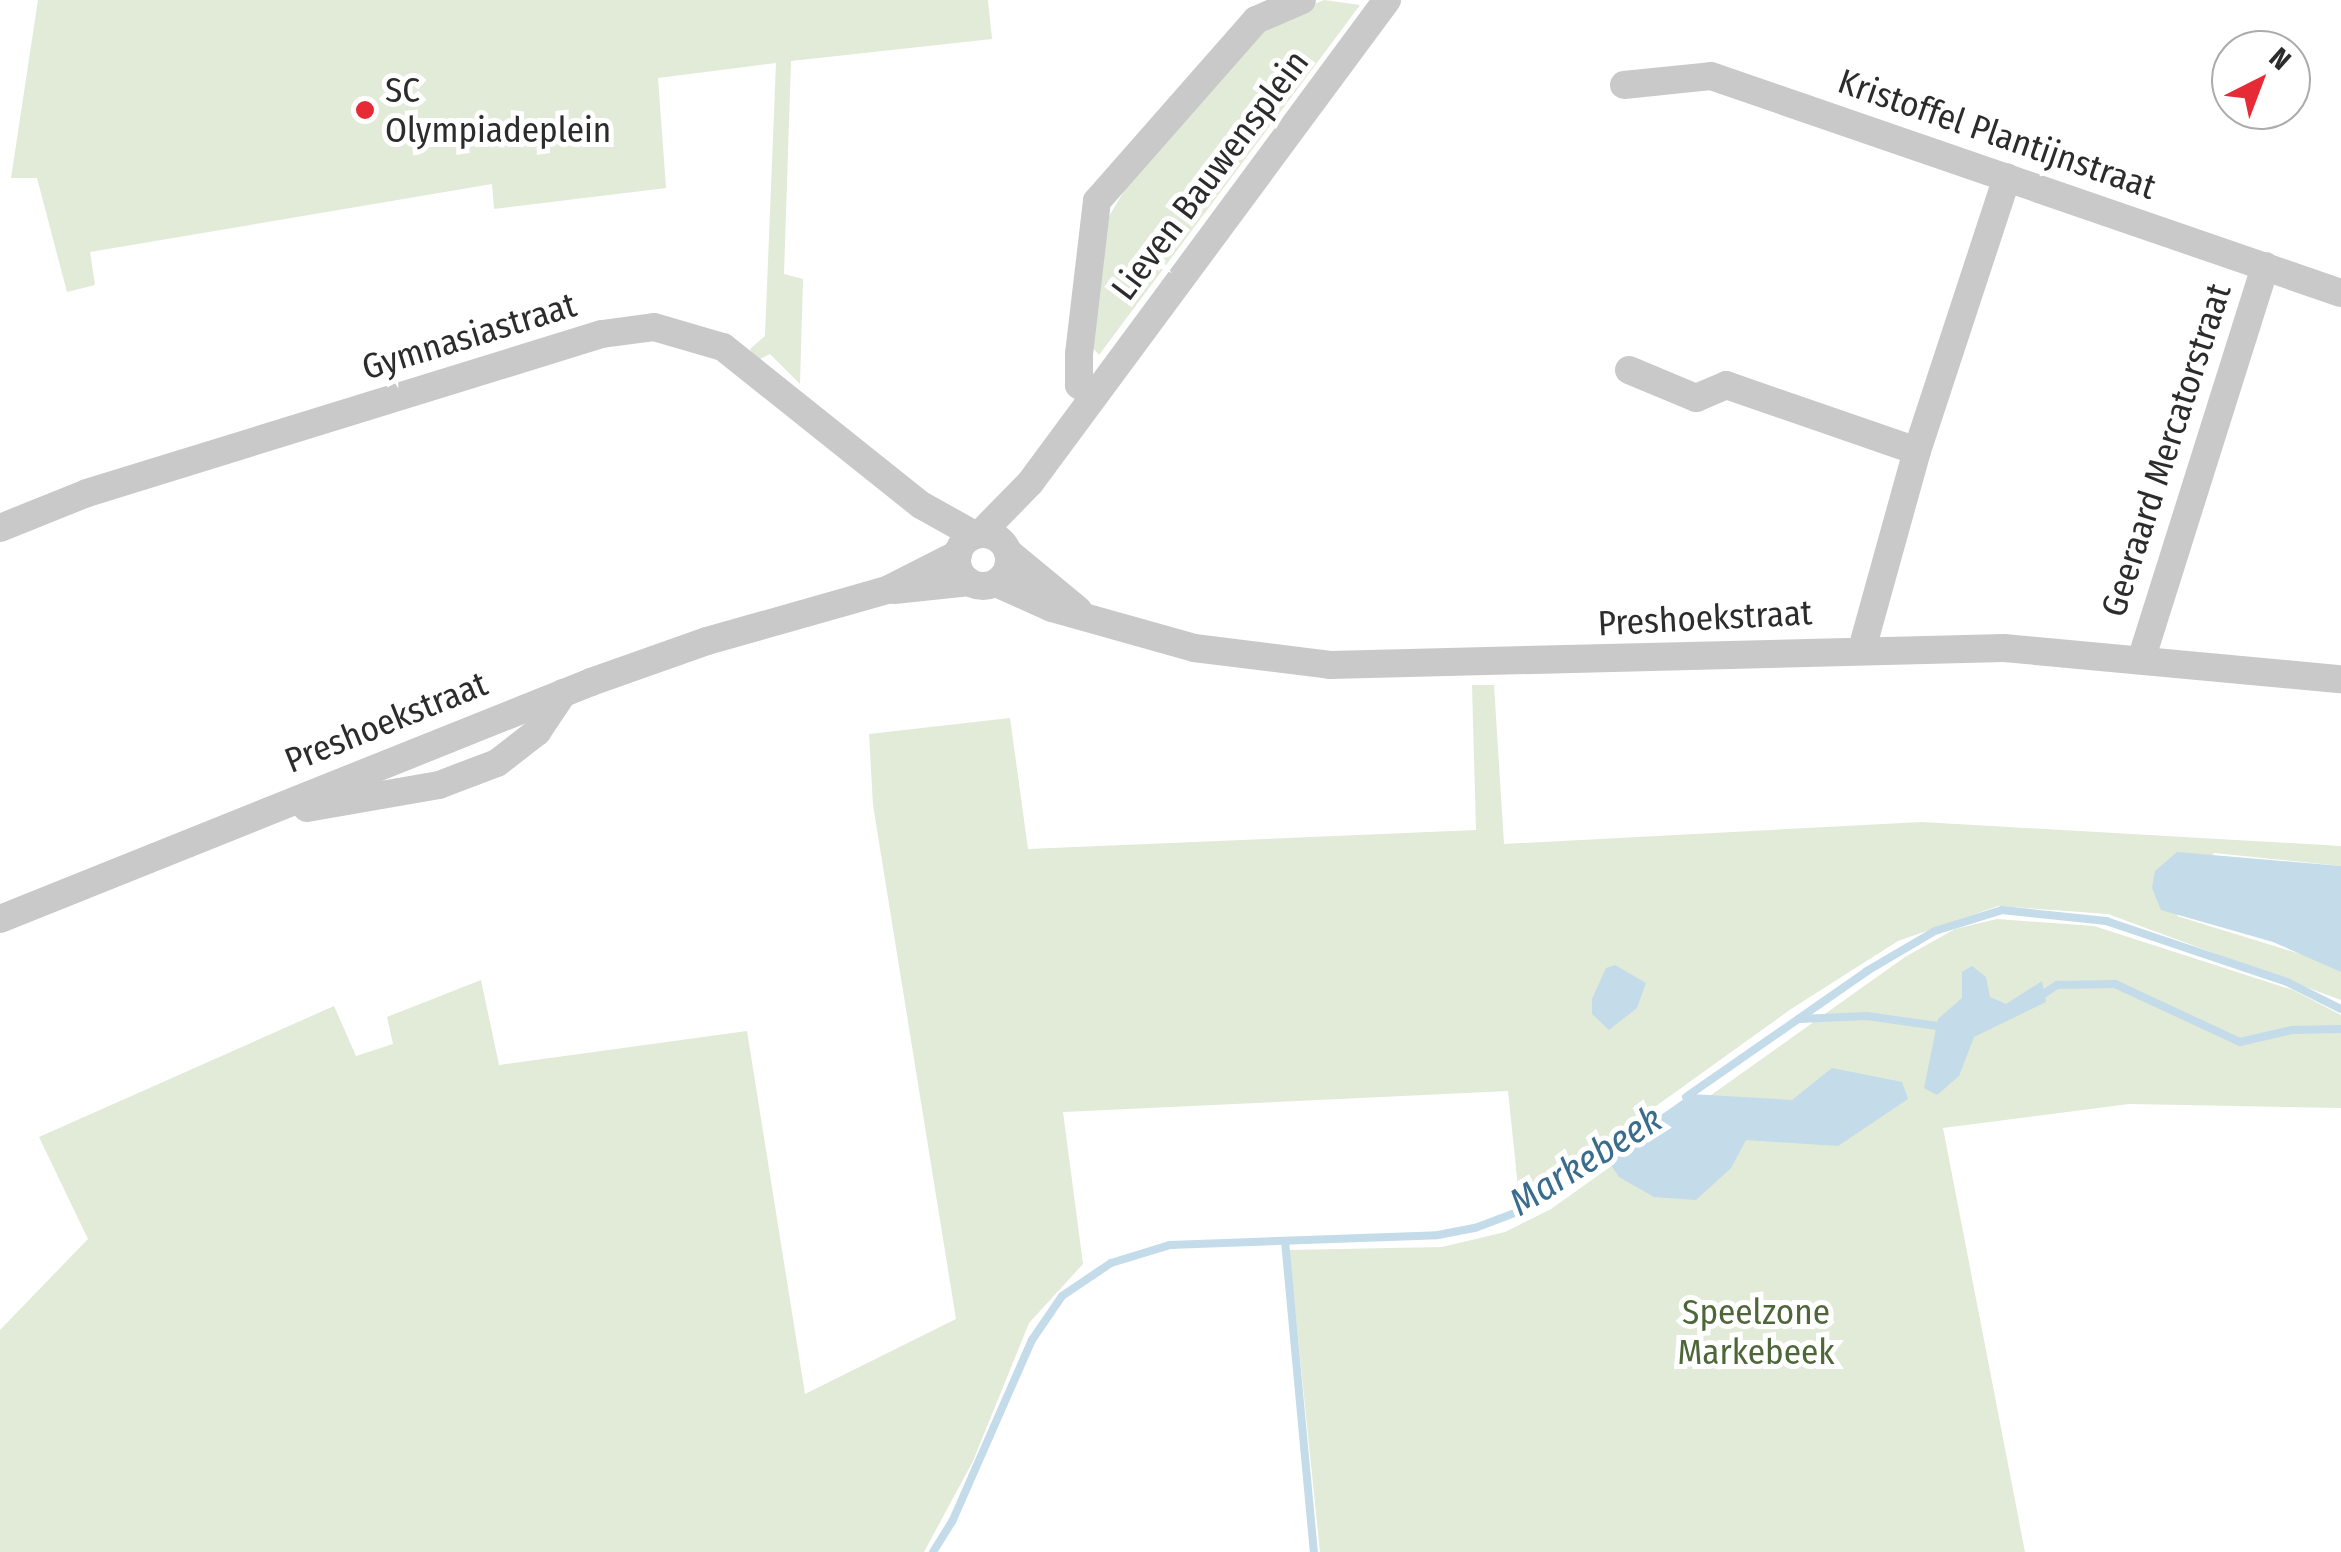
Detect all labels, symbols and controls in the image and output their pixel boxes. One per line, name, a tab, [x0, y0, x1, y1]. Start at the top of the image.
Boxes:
north arrow	[2211, 30, 2311, 130]
text: N	[2263, 41, 2297, 77]
street label: Lieven Bauwensplein	[1103, 42, 1317, 308]
street label: Kristoffel Plantijnstraat	[1833, 60, 2161, 208]
place label: SC Olympiadeplein	[385, 69, 611, 151]
marker: SC Olympiadeplein	[354, 99, 376, 121]
street label: Geeraard Mercatorstraat	[2092, 278, 2240, 622]
street label: Gymnasiastraat	[357, 284, 581, 388]
street label: Preshoekstraat	[1597, 591, 1813, 645]
street label: Preshoekstraat	[279, 662, 493, 782]
water label: Markebeek	[1501, 1096, 1671, 1226]
park label: Speelzone Markebeek	[1677, 1291, 1835, 1373]

